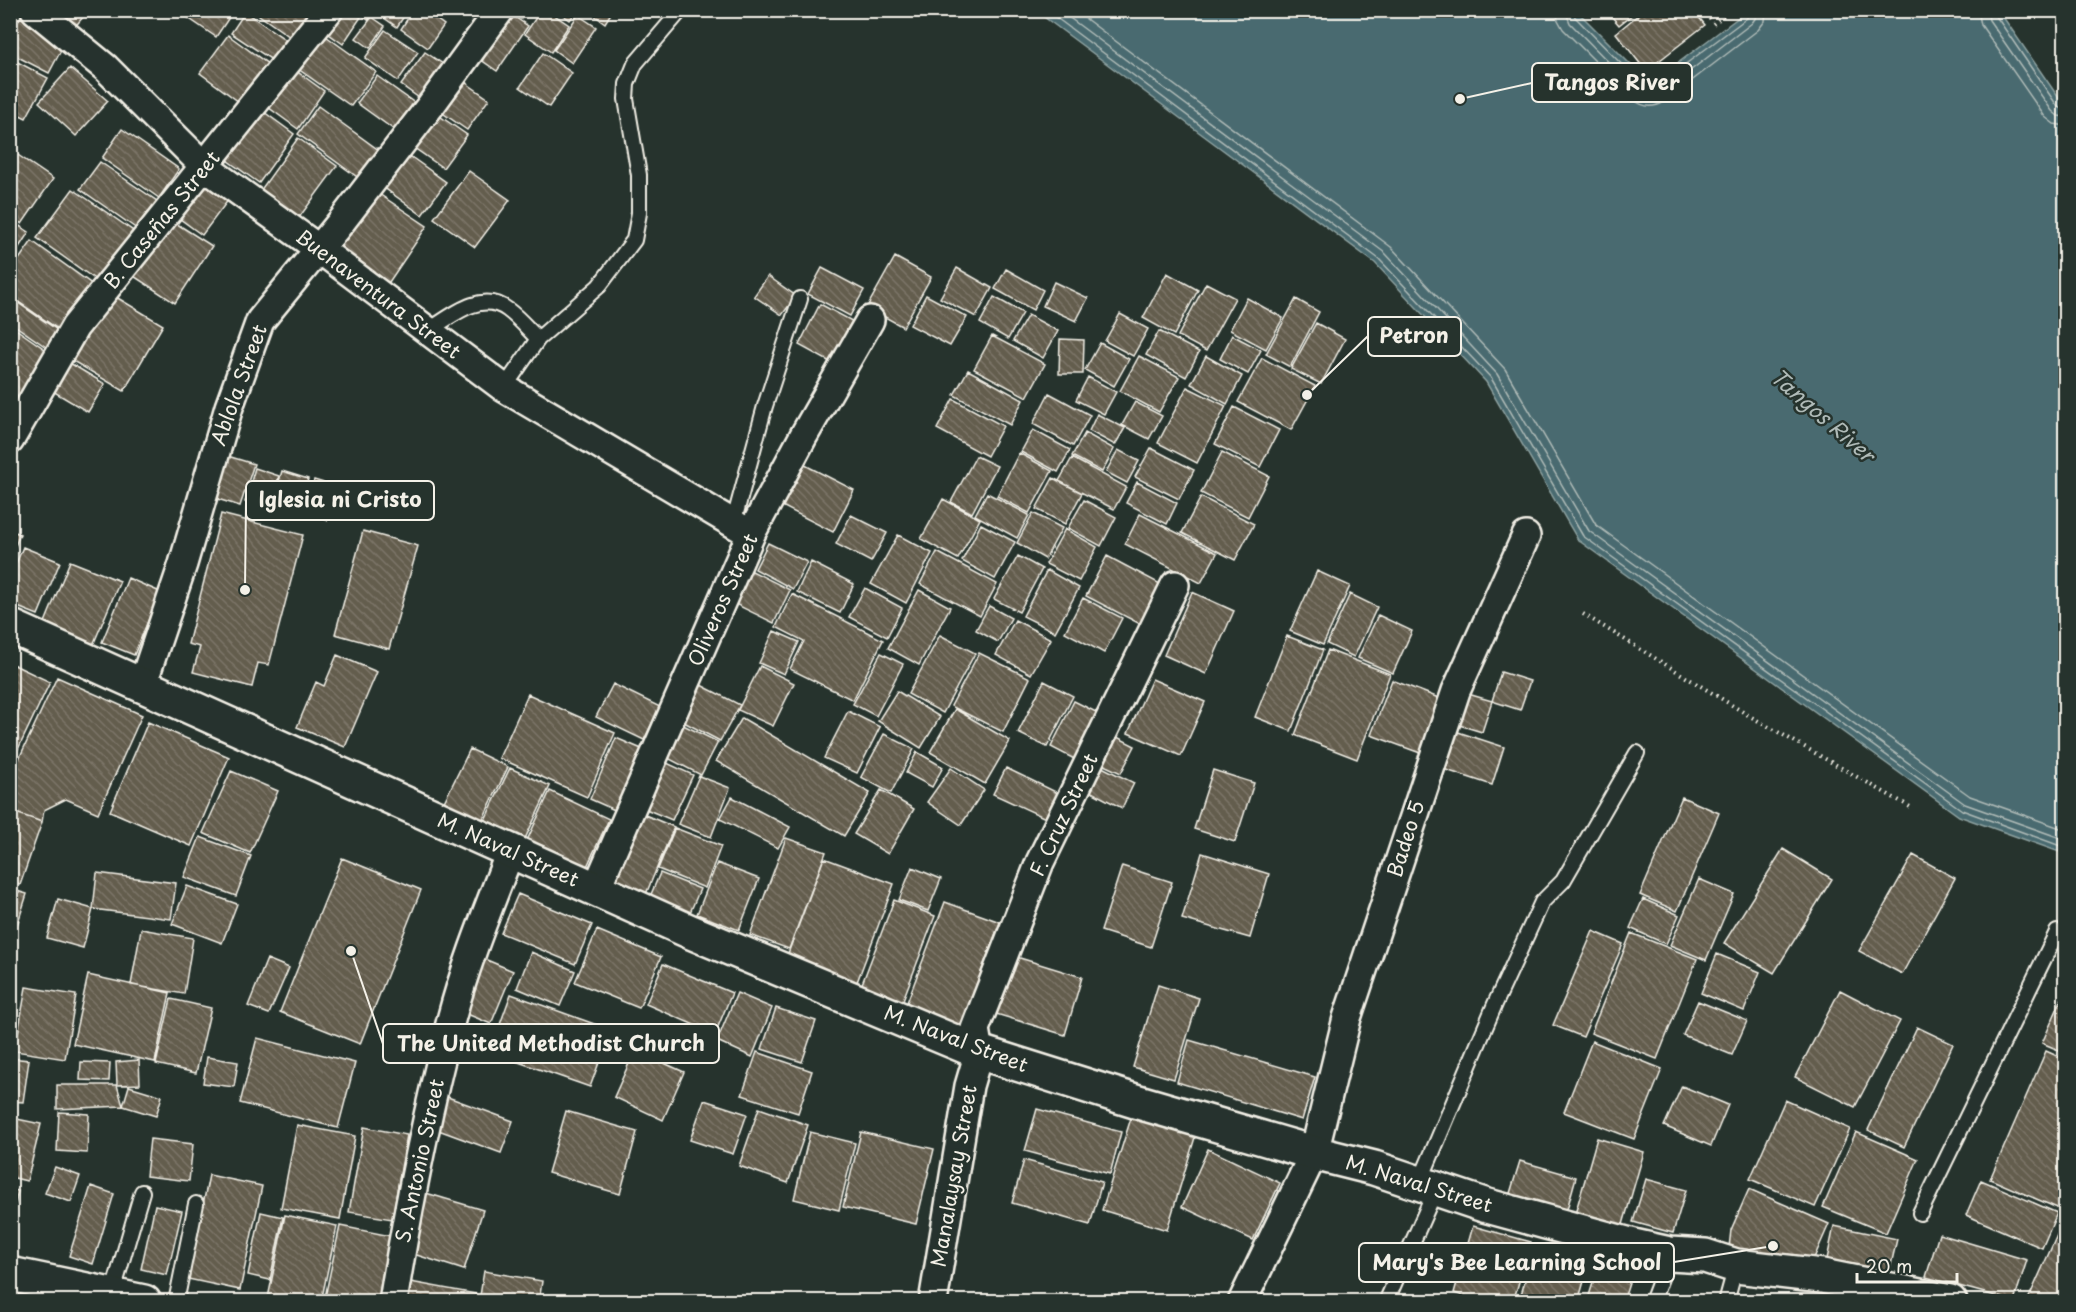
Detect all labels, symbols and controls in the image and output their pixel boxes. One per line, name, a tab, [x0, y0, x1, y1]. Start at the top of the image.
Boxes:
callout: Tangos River	[1532, 63, 1692, 102]
text: Tangos River	[1544, 65, 1680, 97]
street label: B. Caseñas Street	[96, 144, 227, 295]
street label: Buenaventura Street	[290, 221, 468, 365]
callout: Petron	[1368, 317, 1461, 356]
text: Petron	[1379, 318, 1449, 350]
street label: Ablola Street	[202, 320, 274, 449]
water label: Tangos River	[1764, 360, 1884, 470]
callout: Iglesia ni Cristo	[246, 481, 434, 520]
text: Iglesia ni Cristo	[258, 482, 422, 514]
street label: Oliveros Street	[679, 528, 765, 671]
street label: F. Cruz Street	[1021, 748, 1105, 881]
street label: Badeo 5	[1379, 796, 1432, 881]
street label: M. Naval Street	[433, 804, 584, 894]
street label: M. Naval Street	[880, 997, 1033, 1079]
callout: The United Methodist Church	[383, 1024, 719, 1063]
text: The United Methodist Church	[397, 1026, 705, 1058]
street label: S. Antonio Street	[387, 1076, 451, 1246]
street label: Manalaysay Street	[922, 1082, 984, 1269]
street label: M. Naval Street	[1342, 1146, 1496, 1220]
callout: Mary's Bee Learning School	[1359, 1243, 1674, 1282]
text: Mary's Bee Learning School	[1372, 1245, 1662, 1277]
scale bar	[1857, 1246, 1958, 1284]
text: 20 m	[1866, 1252, 1912, 1279]

